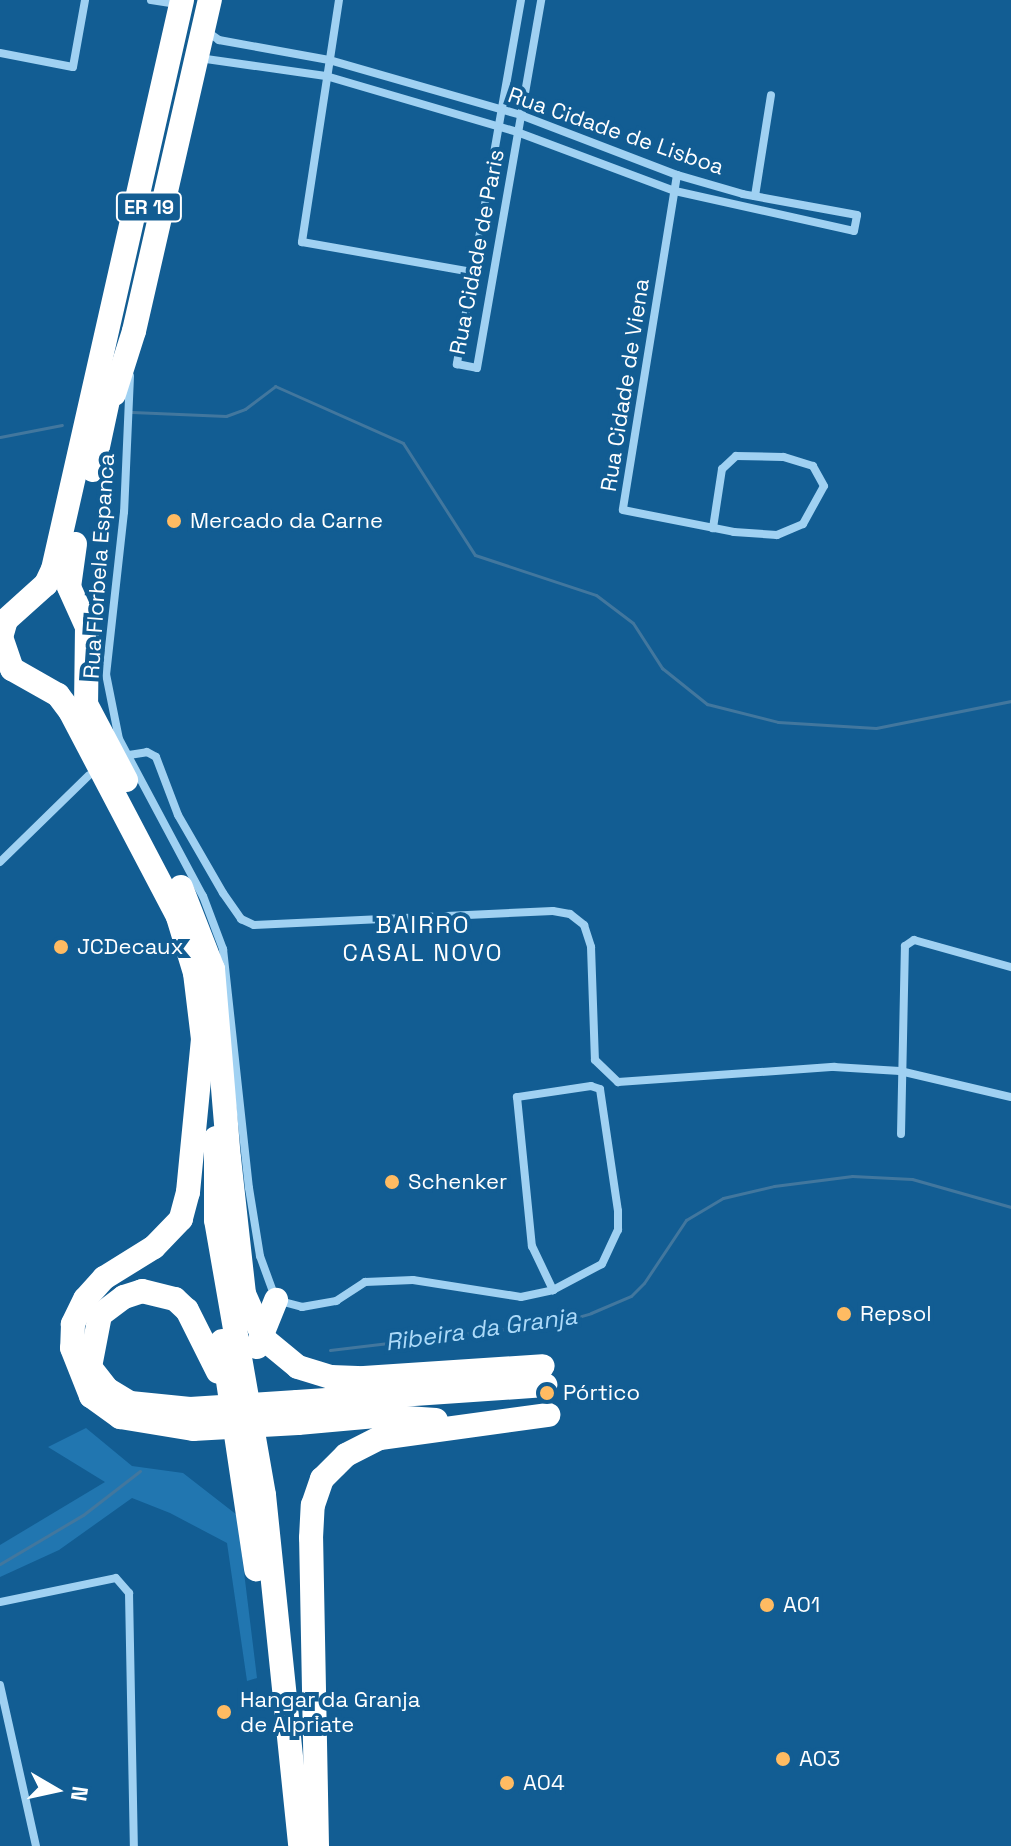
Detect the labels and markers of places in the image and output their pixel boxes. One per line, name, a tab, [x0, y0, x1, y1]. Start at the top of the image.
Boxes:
place label: Mercado da Carne	[190, 508, 383, 534]
marker: Mercado da Carne	[165, 512, 183, 530]
place label: JCDecaux	[77, 934, 184, 960]
marker: JCDecaux	[52, 938, 70, 956]
place label: Schenker	[408, 1169, 507, 1195]
marker: Schenker	[383, 1173, 401, 1191]
place label: Repsol	[860, 1301, 932, 1327]
marker: Repsol	[835, 1305, 853, 1323]
place label: Pórtico	[563, 1380, 640, 1406]
marker: Pórtico	[538, 1384, 556, 1402]
place label: A01	[783, 1592, 820, 1618]
marker: A01	[758, 1596, 776, 1614]
place label: Hangar da Granja de Alpriate	[240, 1686, 420, 1738]
marker: Hangar da Granja de Alpriate	[215, 1703, 233, 1721]
place label: A03	[799, 1746, 840, 1772]
marker: A03	[774, 1750, 792, 1768]
place label: A04	[523, 1770, 565, 1796]
marker: A04	[498, 1774, 516, 1792]

